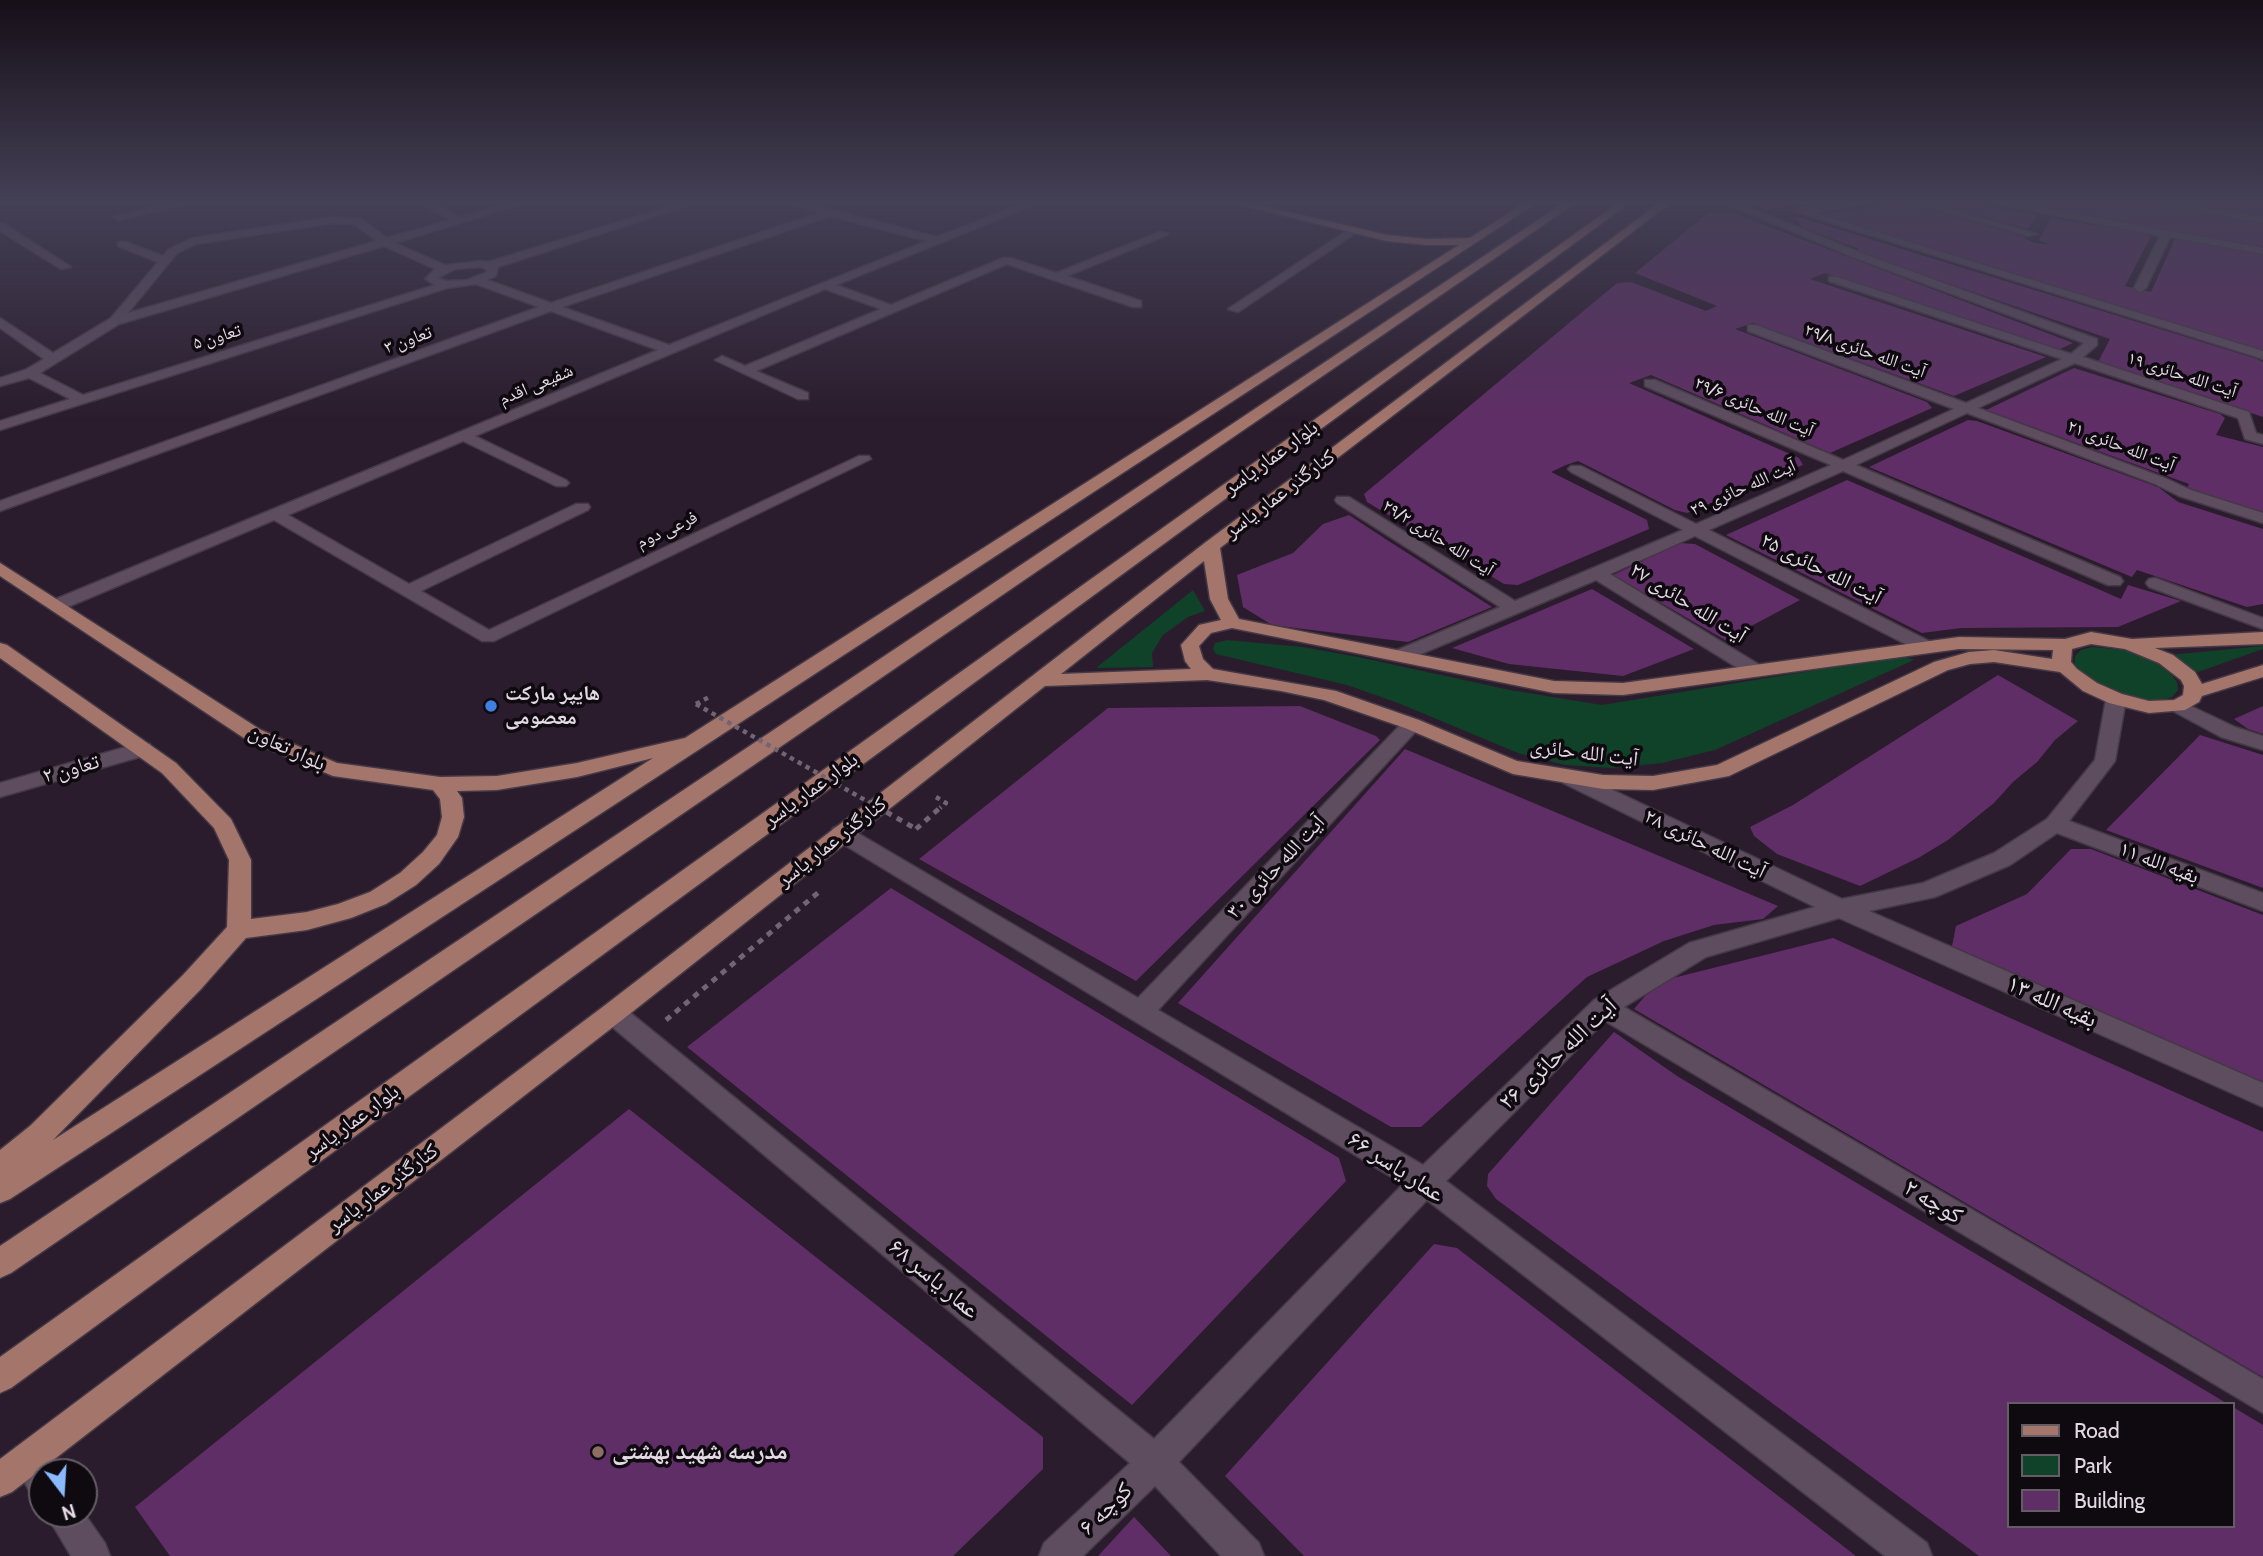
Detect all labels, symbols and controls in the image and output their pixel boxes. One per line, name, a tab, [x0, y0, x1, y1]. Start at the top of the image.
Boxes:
street label: تعاون ۵	[190, 319, 244, 355]
street label: آیت الله حائری ۲۹/۸	[1801, 319, 1929, 383]
street label: تعاون ۳	[381, 321, 435, 359]
street label: آیت الله حائری ۱۹	[2125, 347, 2239, 403]
street label: شفیعی اقدم	[496, 360, 576, 410]
street label: آیت الله حائری ۲۹/۶	[1691, 372, 1817, 442]
street label: بلوار عمار یاسر	[1219, 415, 1323, 501]
street label: آیت الله حائری ۲۱	[2064, 416, 2178, 476]
street label: کنارگذر عمار یاسر	[1220, 444, 1340, 544]
street label: آیت الله حائری ۲۹	[1687, 455, 1799, 521]
street label: آیت الله حائری ۲۹/۲	[1378, 495, 1498, 581]
street label: فرعی دوم	[633, 506, 701, 554]
street label: آیت الله حائری ۲۵	[1756, 528, 1886, 610]
street label: آیت الله حائری ۲۷	[1625, 557, 1751, 649]
place label: هایپر مارکت معصومی	[505, 681, 600, 731]
marker: هایپر مارکت معصومی	[483, 698, 499, 714]
street label: بلوار تعاون	[245, 719, 329, 777]
street label: آیت الله حائری	[1528, 734, 1640, 772]
street label: بلوار عمار یاسر	[759, 747, 863, 833]
street label: تعاون ۲	[40, 749, 102, 789]
street label: کنارگذر عمار یاسر	[772, 791, 892, 893]
street label: آیت الله حائری ۲۸	[1640, 804, 1770, 884]
street label: آیت الله حائری ۳۰	[1222, 810, 1330, 924]
street label: بقیه الله ۱۱	[2116, 836, 2202, 890]
street label: بقیه الله ۱۳	[2003, 969, 2101, 1035]
street label: آیت الله حائری ۲۶	[1493, 992, 1623, 1116]
street label: بلوار عمار یاسر	[300, 1079, 404, 1165]
street label: عمار یاسر ۶۶	[1342, 1125, 1450, 1209]
street label: کنارگذر عمار یاسر	[323, 1138, 443, 1238]
street label: کوچه ۲	[1898, 1173, 1968, 1231]
street label: عمار یاسر ۶۸	[883, 1233, 985, 1325]
legend	[2008, 1402, 2235, 1528]
text: Road	[2074, 1418, 2120, 1443]
place label: مدرسه شهید بهشتی	[612, 1438, 787, 1466]
marker: مدرسه شهید بهشتی	[590, 1444, 606, 1460]
text: Park	[2074, 1453, 2112, 1478]
north arrow	[28, 1458, 98, 1528]
street label: کوچه ۶	[1073, 1477, 1139, 1541]
text: Building	[2074, 1488, 2145, 1513]
text: N	[59, 1499, 78, 1525]

